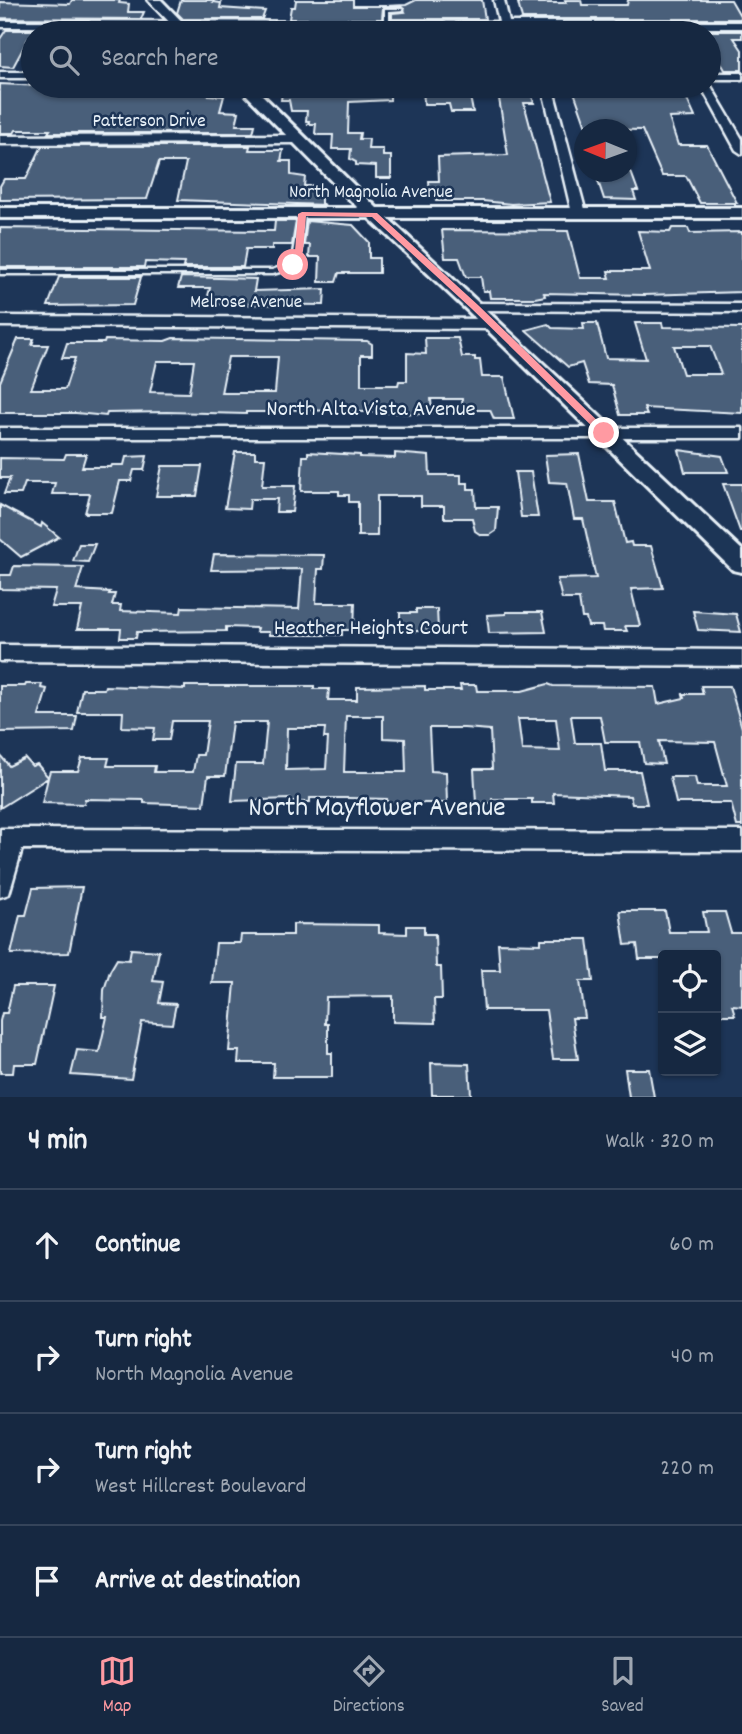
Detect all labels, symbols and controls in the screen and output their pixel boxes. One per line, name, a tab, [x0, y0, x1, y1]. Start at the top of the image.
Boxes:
search box	[21, 21, 721, 98]
icon: search	[45, 41, 83, 79]
text: Search here	[101, 41, 219, 78]
street label: Patterson Drive	[92, 109, 206, 136]
north arrow	[574, 119, 637, 182]
street label: North Magnolia Avenue	[289, 180, 453, 207]
route start	[277, 249, 308, 280]
street label: Melrose Avenue	[190, 290, 302, 317]
street label: North Alta Vista Avenue	[266, 394, 476, 427]
route end	[588, 417, 619, 448]
street label: Heather Heights Court	[274, 613, 468, 646]
street label: North Mayflower Avenue	[248, 790, 506, 830]
map controls	[658, 950, 721, 1076]
button: locate	[658, 950, 721, 1013]
button: layers	[658, 1013, 721, 1076]
text: 4 min	[28, 1121, 87, 1164]
text: Walk · 320 m	[605, 1126, 714, 1159]
icon: ahead	[28, 1226, 66, 1264]
text: Continue	[95, 1227, 180, 1264]
text: 60 m	[669, 1229, 714, 1262]
text: Turn right	[95, 1322, 192, 1359]
icon: right	[28, 1338, 66, 1376]
text: 40 m	[671, 1341, 714, 1374]
text: North Magnolia Avenue	[95, 1359, 293, 1392]
text: Turn right	[95, 1434, 192, 1471]
icon: right	[28, 1450, 66, 1488]
text: 220 m	[660, 1453, 714, 1486]
text: West Hillcrest Boulevard	[95, 1471, 306, 1504]
icon: arrive	[28, 1562, 66, 1600]
text: Arrive at destination	[95, 1563, 300, 1600]
tab: Map	[98, 1652, 136, 1721]
tab: Directions	[333, 1652, 405, 1721]
tab: Saved	[601, 1652, 644, 1721]

